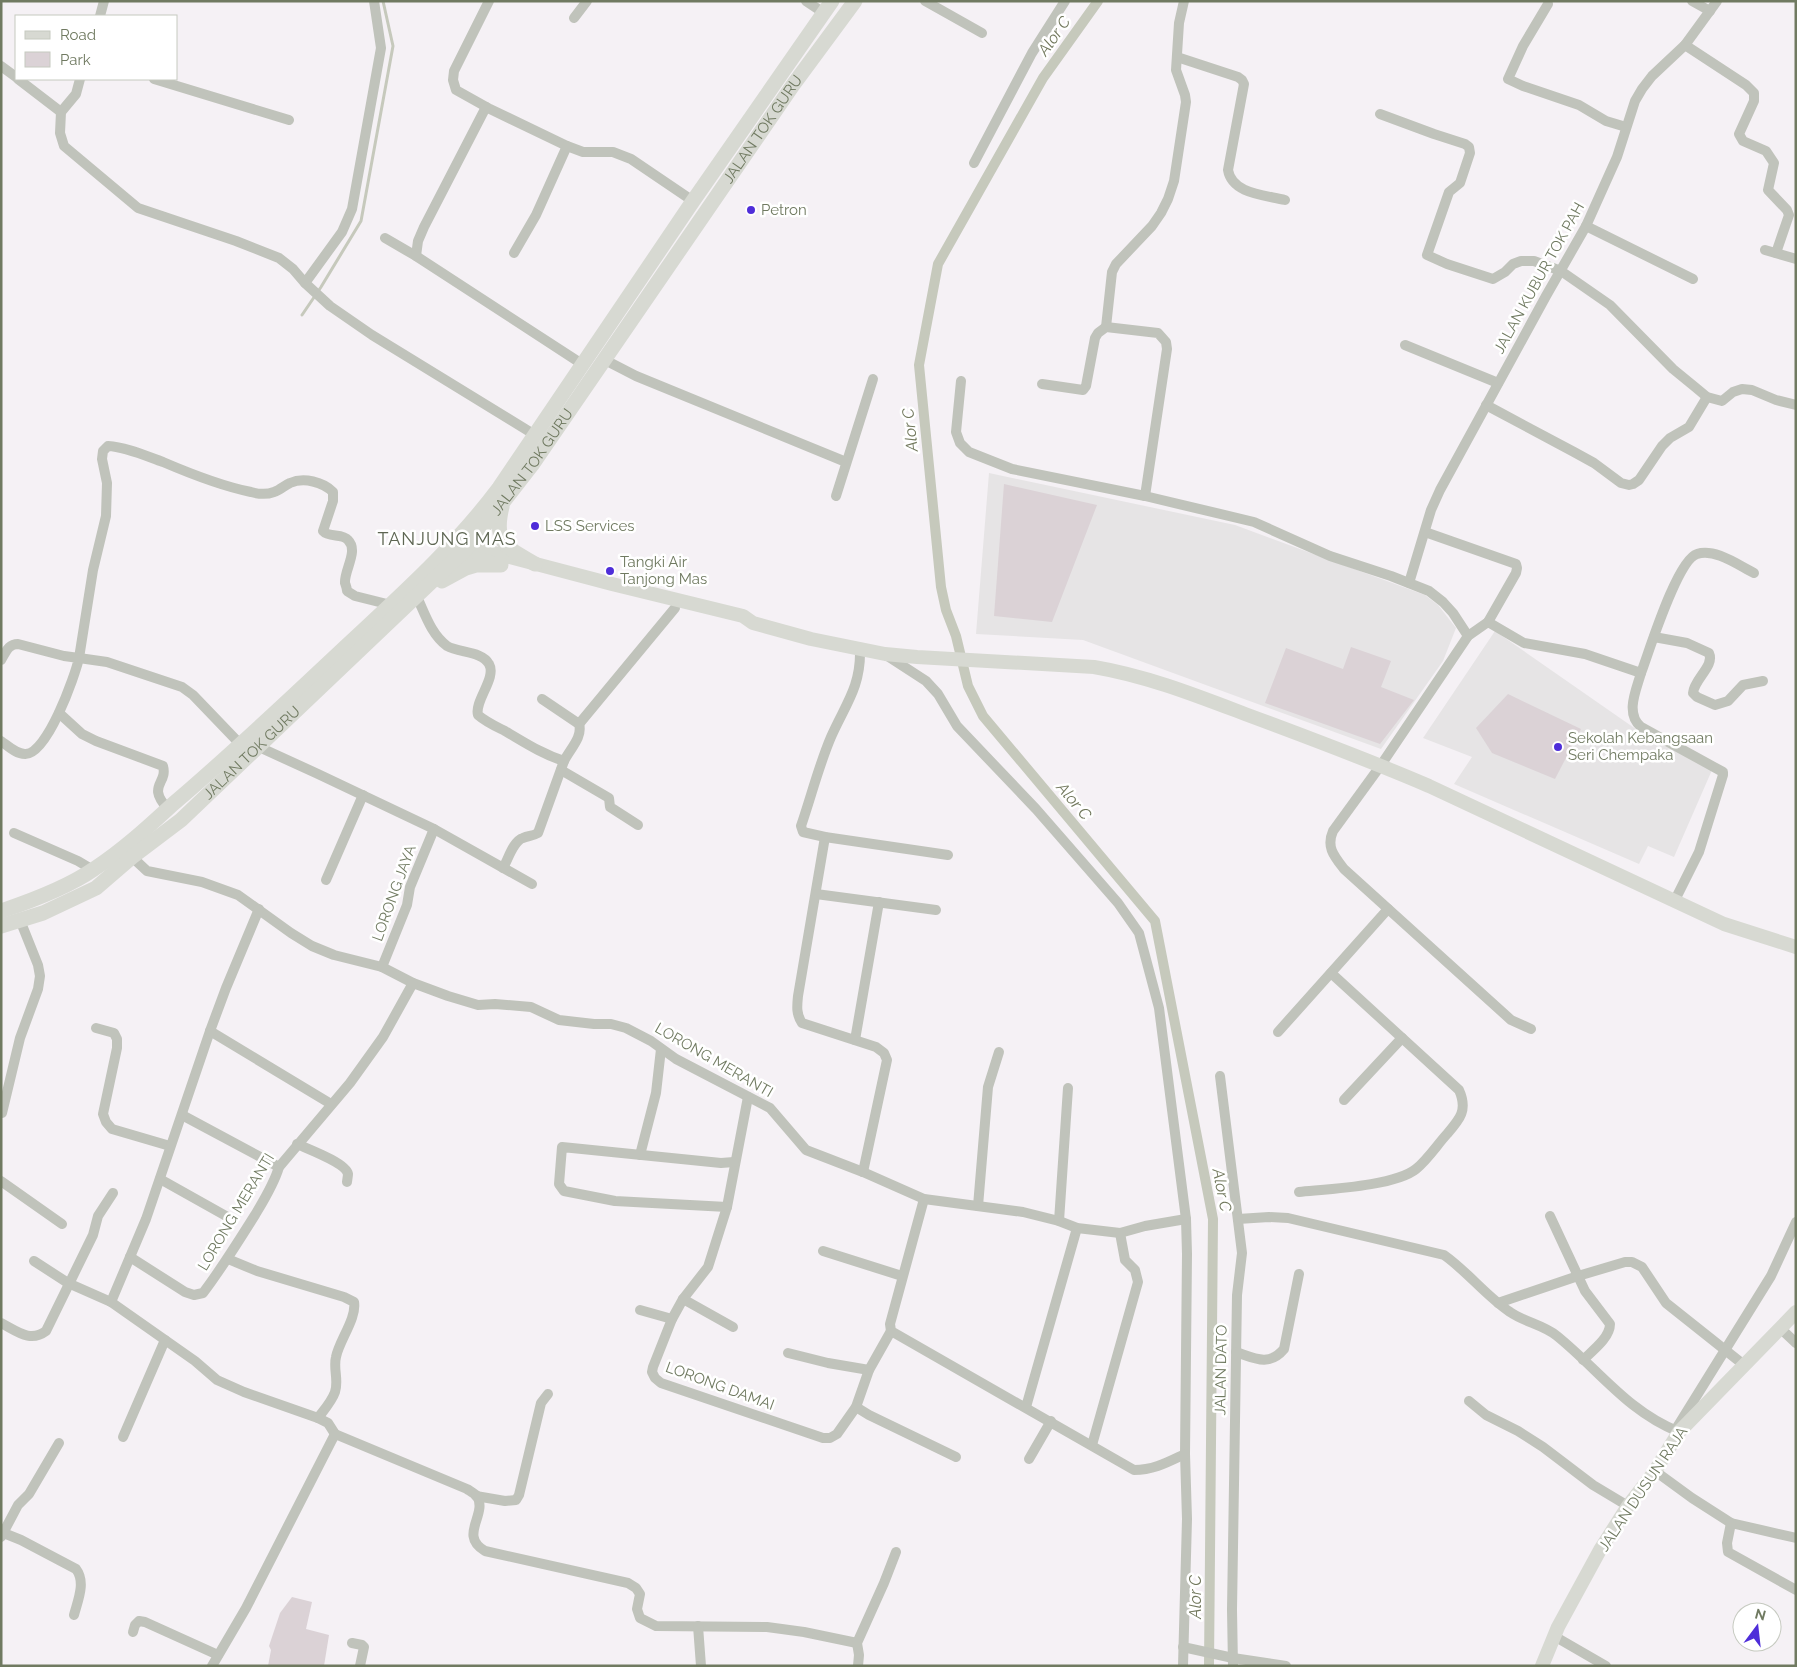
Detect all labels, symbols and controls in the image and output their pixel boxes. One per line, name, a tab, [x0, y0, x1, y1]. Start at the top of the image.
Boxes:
water label: Alor C	[1033, 12, 1074, 60]
legend	[15, 15, 178, 80]
text: Road	[60, 26, 96, 44]
text: Park	[60, 51, 91, 69]
street label: JALAN TOK GURU	[719, 71, 806, 187]
street label: JALAN KUBUR TOK PAH	[1490, 199, 1588, 357]
place label: Petron	[761, 201, 807, 219]
marker: Petron	[745, 204, 757, 216]
street label: JALAN TOK GURU	[487, 405, 577, 519]
water label: Alor C	[898, 407, 922, 454]
place label: LSS Services	[545, 517, 634, 535]
marker: LSS Services	[529, 520, 541, 532]
district label: TANJUNG MAS	[377, 528, 517, 549]
place label: Tangki Air Tanjong Mas	[620, 553, 707, 588]
marker: Tangki Air Tanjong Mas	[604, 565, 616, 577]
street label: JALAN TOK GURU	[199, 702, 304, 803]
place label: Sekolah Kebangsaan Seri Chempaka	[1568, 729, 1713, 764]
marker: Sekolah Kebangsaan Seri Chempaka	[1552, 741, 1564, 753]
water label: Alor C	[1052, 778, 1096, 824]
street label: LORONG JAYA	[368, 842, 420, 944]
street label: LORONG MERANTI	[652, 1019, 776, 1101]
street label: LORONG MERANTI	[194, 1150, 278, 1274]
water label: Alor C	[1208, 1166, 1236, 1214]
street label: JALAN DATO	[1211, 1324, 1231, 1416]
street label: LORONG DAMAI	[663, 1358, 777, 1414]
street label: JALAN DUSUN RAJA	[1595, 1423, 1691, 1555]
water label: Alor C	[1186, 1575, 1205, 1620]
north arrow	[1732, 1602, 1782, 1652]
text: N	[1753, 1605, 1768, 1624]

